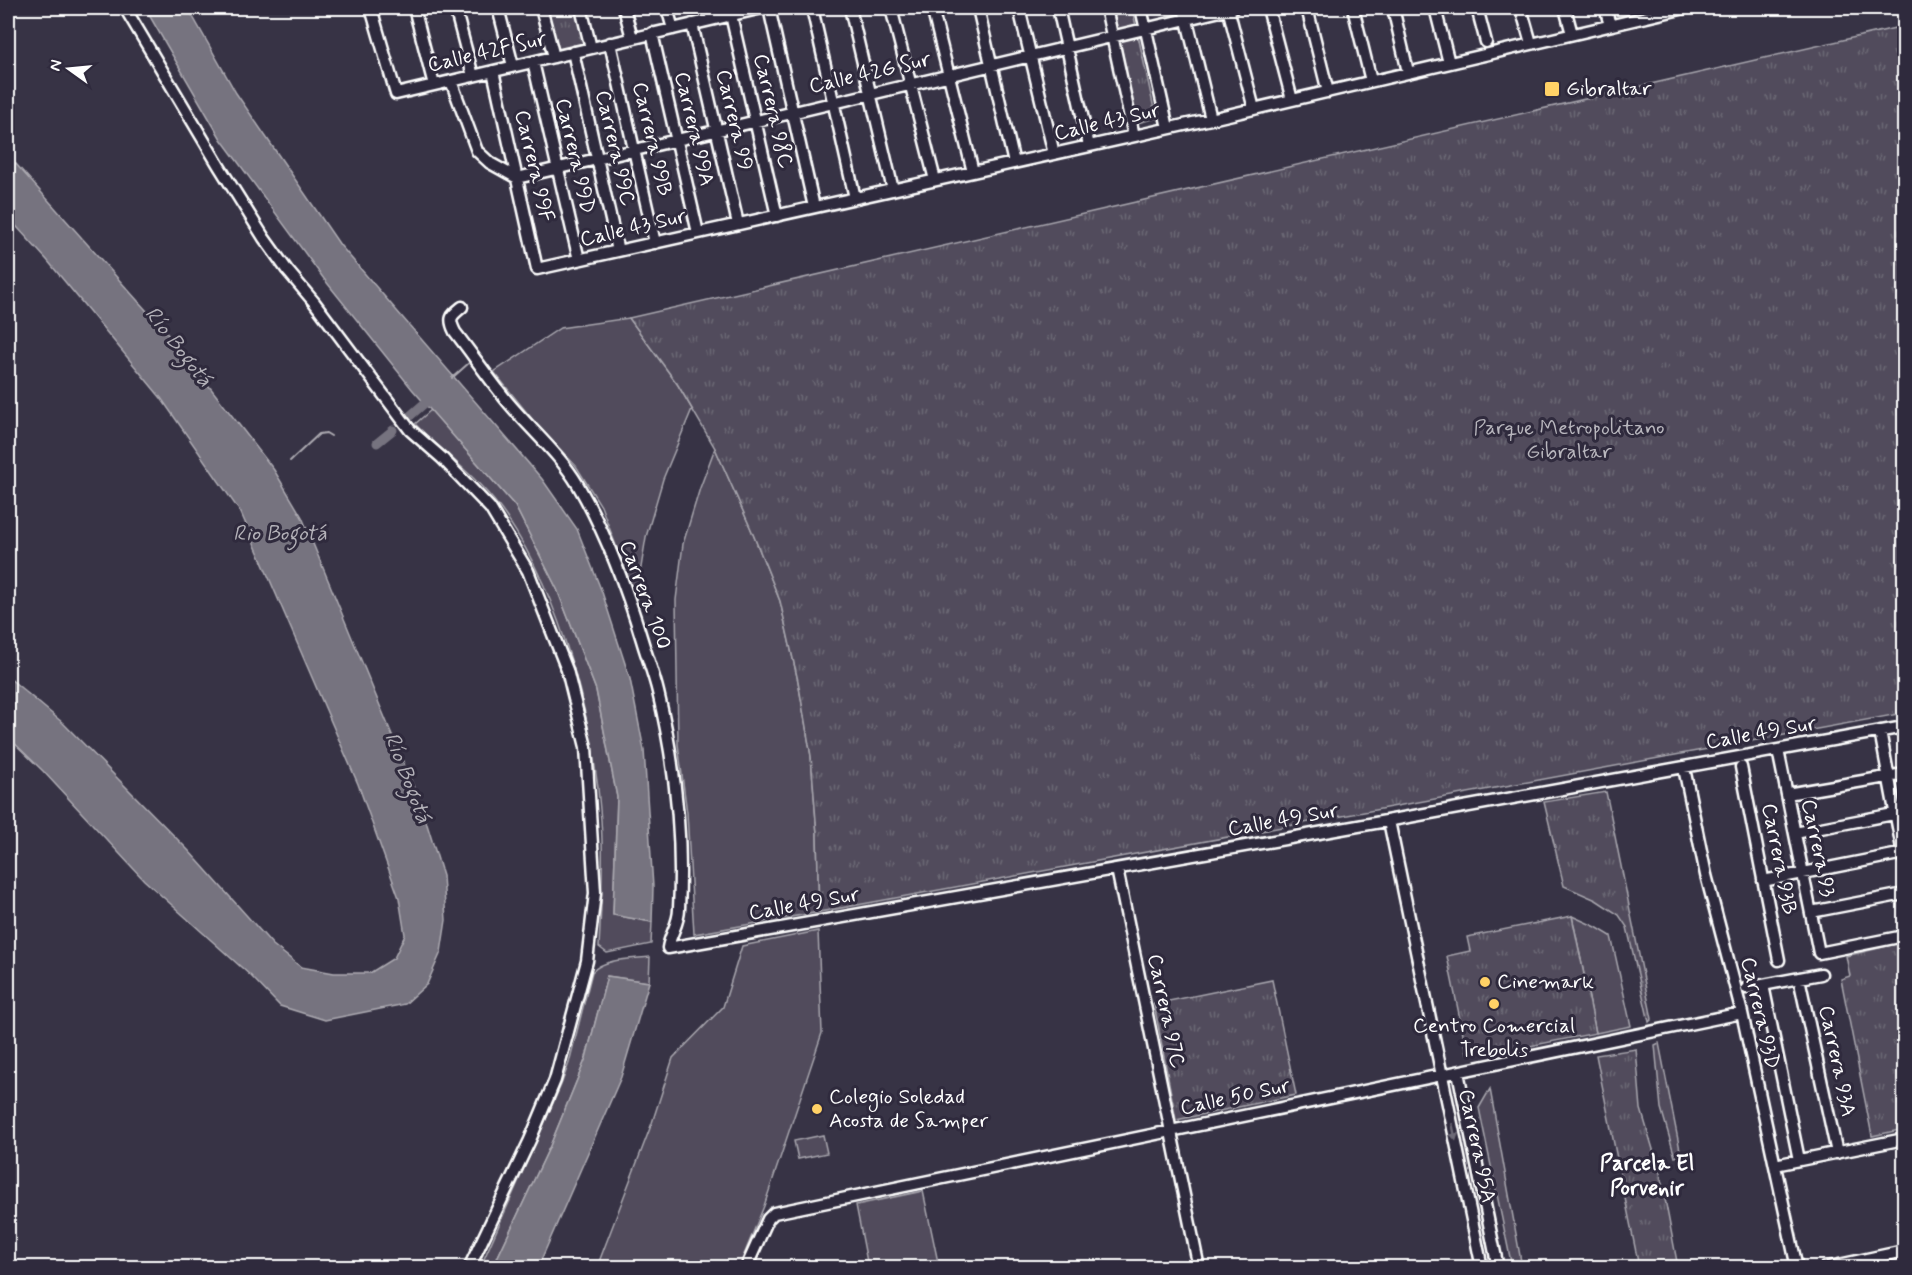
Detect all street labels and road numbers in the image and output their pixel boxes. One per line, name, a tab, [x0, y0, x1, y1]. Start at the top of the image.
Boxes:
street label: Calle 42F Sur	[425, 25, 550, 79]
street label: Calle 42G Sur	[806, 45, 934, 101]
street label: Carrera 98C	[746, 51, 800, 171]
street label: Carrera 99	[709, 67, 759, 173]
street label: Carrera 99A	[667, 69, 721, 189]
street label: Carrera 99B	[625, 79, 679, 199]
street label: Carrera 99C	[588, 87, 642, 209]
street label: Carrera 99D	[548, 96, 602, 216]
street label: Calle 43 Sur	[1051, 96, 1163, 148]
street label: Carrera 99F	[508, 107, 560, 225]
street label: Calle 43 Sur	[577, 202, 689, 254]
street label: Carrera 100	[612, 537, 678, 653]
street label: Calle 49 Sur	[1704, 709, 1819, 756]
street label: Calle 49 Sur	[1226, 796, 1341, 843]
street label: Carrera 93	[1794, 796, 1842, 900]
street label: Carrera 93B	[1755, 801, 1803, 917]
street label: Calle 49 Sur	[747, 880, 862, 927]
street label: Carrera 97C	[1140, 951, 1192, 1071]
street label: Carrera 93D	[1734, 954, 1786, 1072]
street label: Carrera 93A	[1812, 1003, 1862, 1119]
street label: Calle 50 Sur	[1178, 1072, 1293, 1122]
street label: Carrera 95A	[1451, 1087, 1503, 1205]

